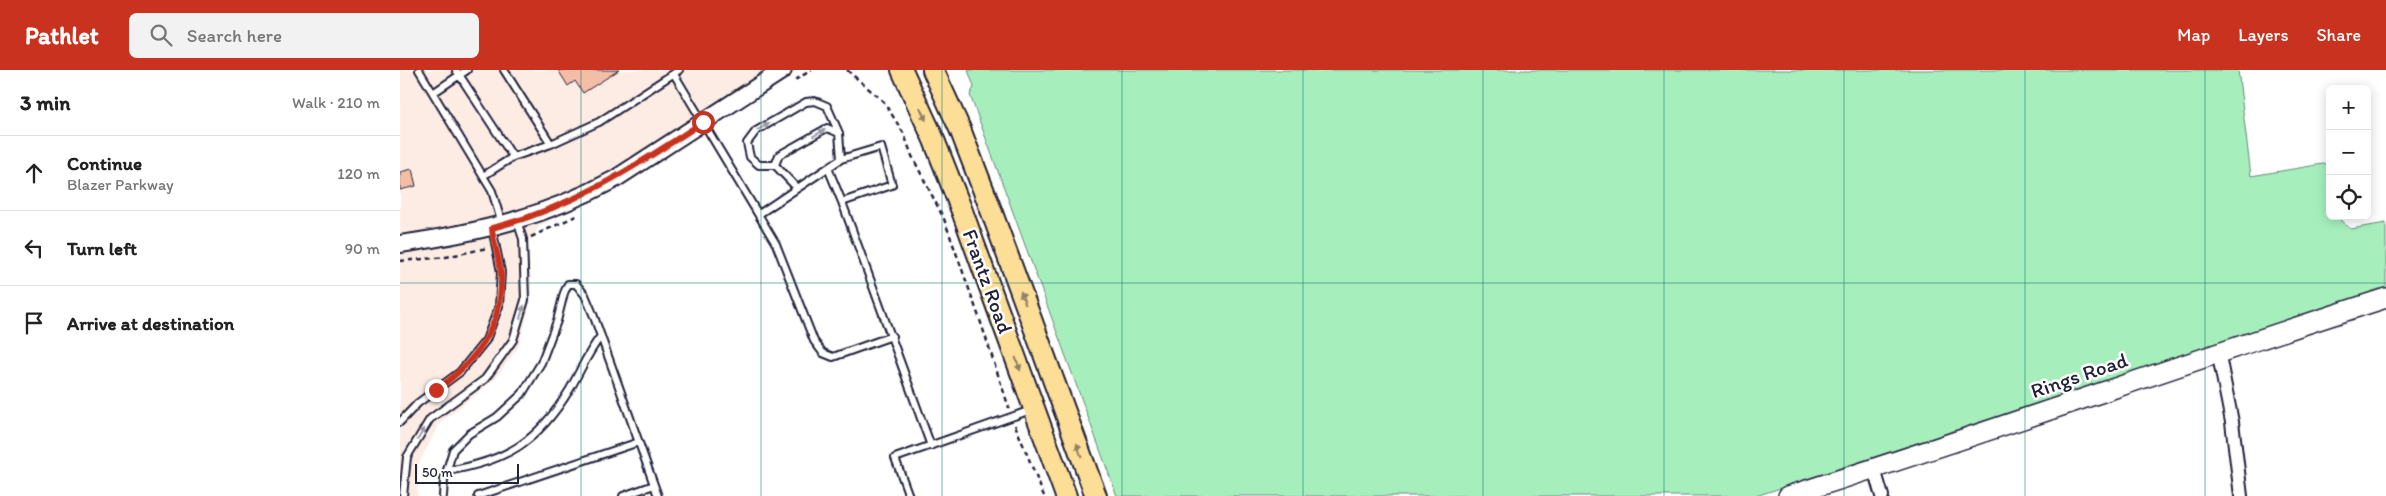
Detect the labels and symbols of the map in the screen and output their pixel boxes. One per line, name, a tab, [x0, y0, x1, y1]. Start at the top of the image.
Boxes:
one-way arrow	[919, 107, 927, 121]
route start	[692, 111, 715, 134]
one-way arrow	[757, 122, 770, 131]
one-way arrow	[813, 128, 826, 137]
street label: Frantz Road	[958, 226, 1018, 336]
one-way arrow	[1019, 290, 1026, 305]
one-way arrow	[518, 305, 526, 320]
street label: Rings Road	[2027, 347, 2131, 403]
one-way arrow	[1014, 357, 1022, 372]
route end	[425, 379, 448, 402]
one-way arrow	[416, 427, 426, 440]
one-way arrow	[1075, 442, 1083, 457]
scale bar	[415, 461, 519, 484]

